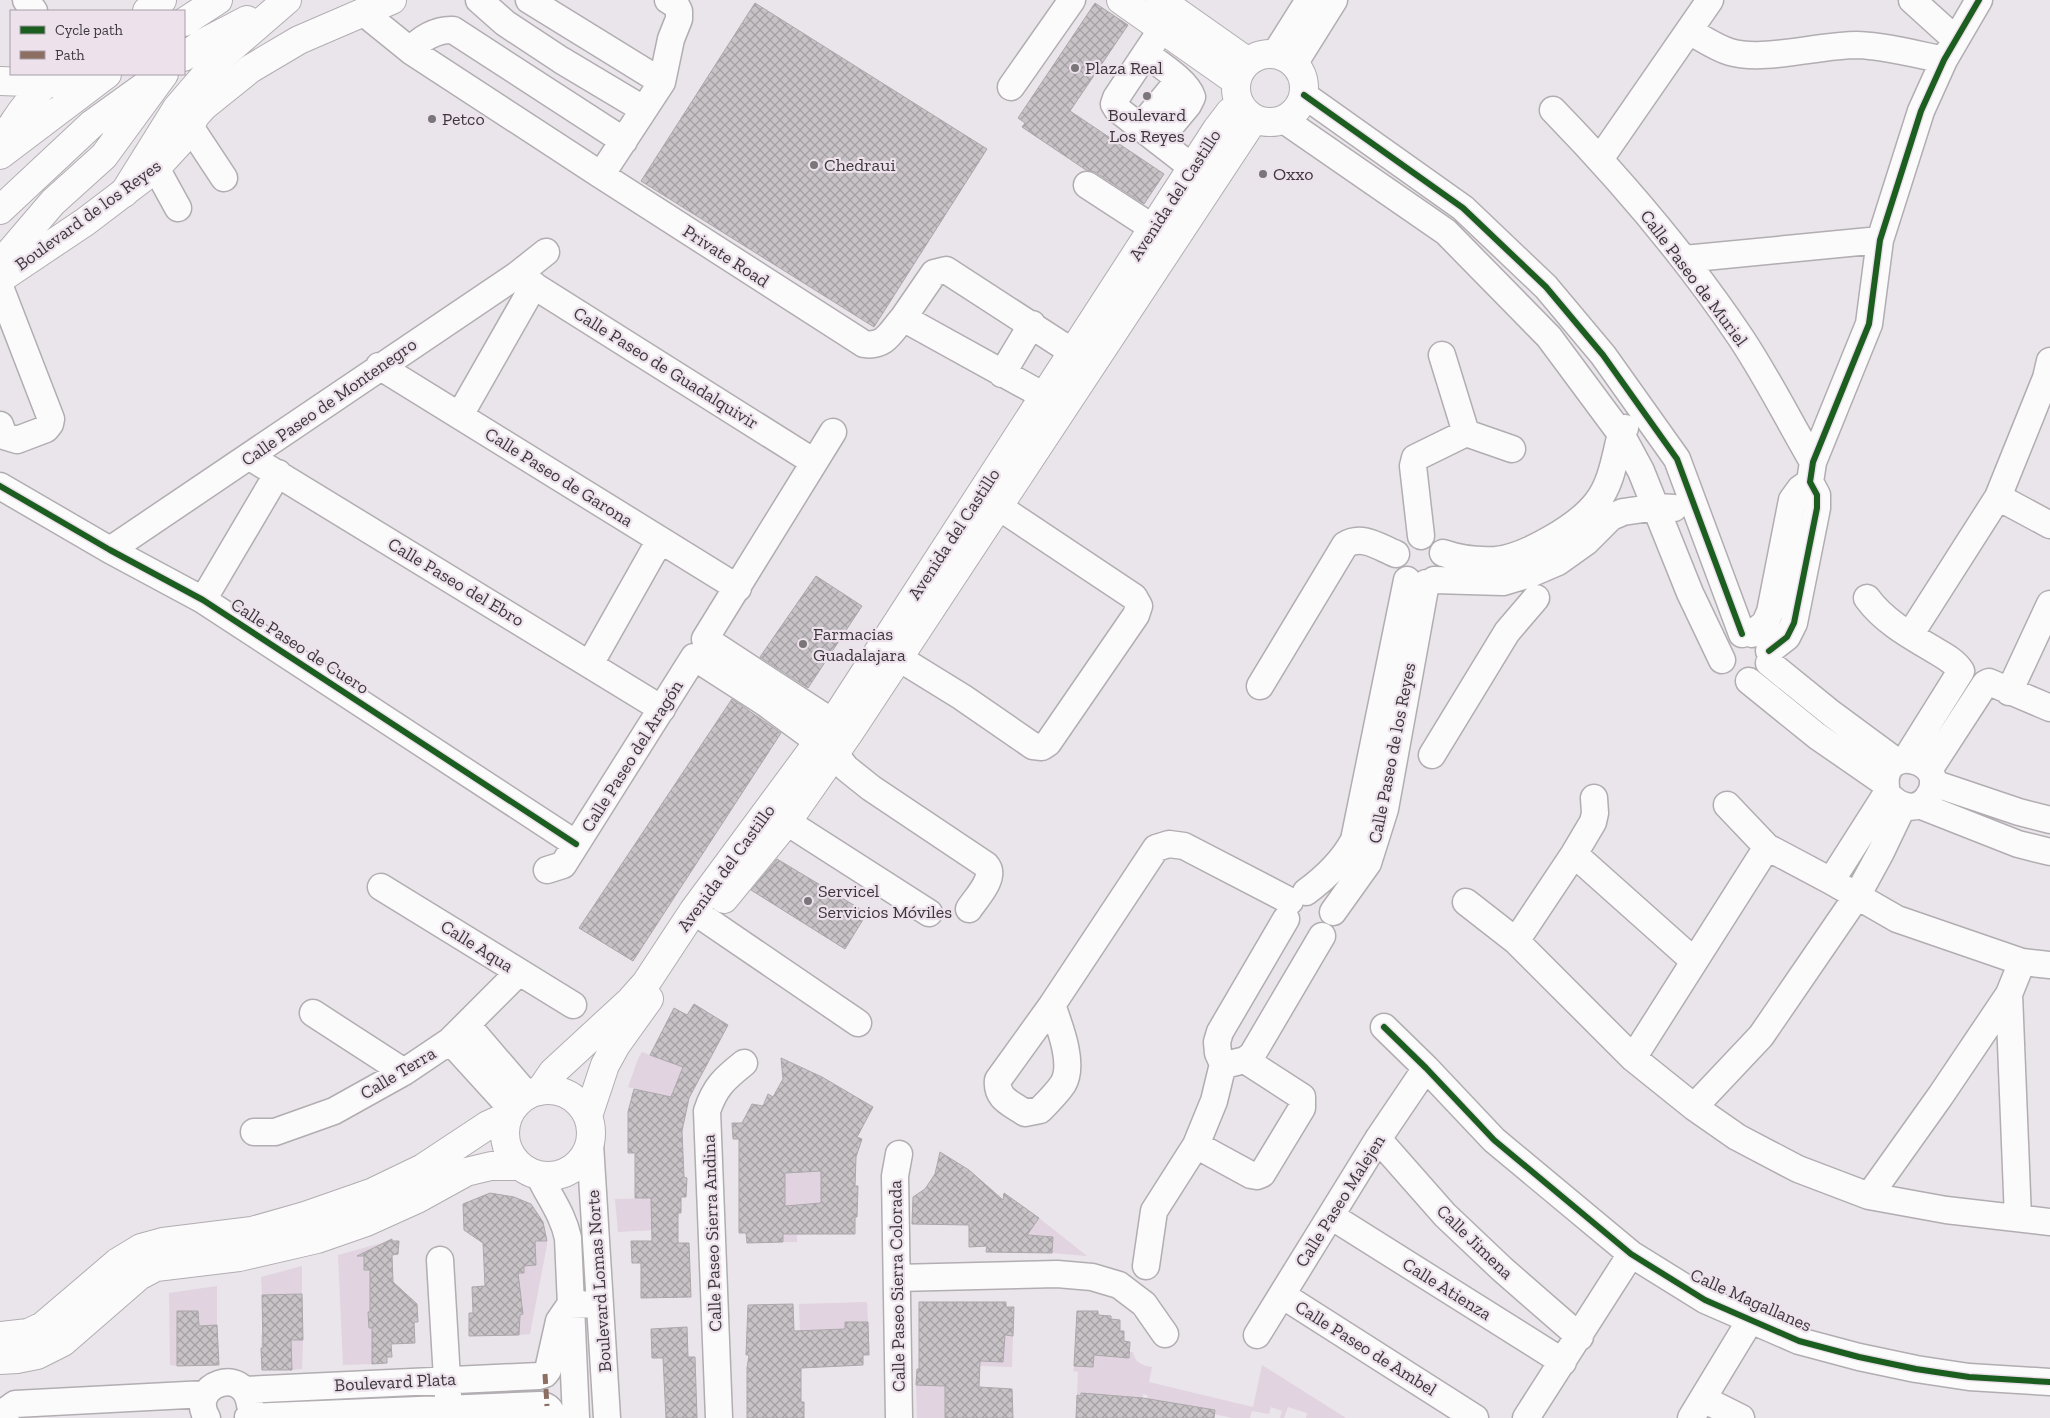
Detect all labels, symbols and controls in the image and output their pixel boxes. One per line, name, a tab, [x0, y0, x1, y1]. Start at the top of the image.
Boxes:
legend	[10, 10, 185, 75]
text: Cycle path	[55, 21, 124, 39]
text: Path	[55, 46, 85, 64]
place label: Plaza Real	[1085, 57, 1163, 79]
marker: Plaza Real	[1069, 62, 1081, 74]
marker: Boulevard Los Reyes	[1141, 90, 1153, 102]
place label: Boulevard Los Reyes	[1108, 104, 1186, 147]
place label: Petco	[442, 108, 485, 130]
marker: Petco	[426, 113, 438, 125]
street label: Avenida del Castillo	[1124, 125, 1226, 265]
place label: Chedraui	[824, 154, 895, 176]
street label: Boulevard de los Reyes	[11, 155, 165, 275]
marker: Chedraui	[808, 159, 820, 171]
place label: Oxxo	[1273, 163, 1313, 185]
marker: Oxxo	[1257, 168, 1269, 180]
street label: Calle Paseo de Muriel	[1636, 206, 1753, 351]
street label: Private Road	[679, 220, 773, 292]
street label: Calle Paseo de Guadalquivir	[569, 302, 763, 434]
street label: Calle Paseo de Montenegro	[237, 333, 421, 471]
street label: Calle Paseo de Garona	[481, 423, 637, 532]
street label: Avenida del Castillo	[903, 464, 1005, 604]
street label: Calle Paseo del Ebro	[384, 533, 528, 631]
street label: Calle Paseo de Cuero	[227, 593, 373, 699]
place label: Farmacias Guadalajara	[813, 623, 906, 666]
marker: Farmacias Guadalajara	[797, 638, 809, 650]
street label: Calle Paseo de los Reyes	[1364, 661, 1420, 845]
street label: Calle Paseo del Aragón	[576, 675, 688, 836]
street label: Avenida del Castillo	[672, 800, 780, 936]
place label: Servicel Servicios Móviles	[818, 880, 952, 923]
marker: Servicel Servicios Móviles	[802, 895, 814, 907]
street label: Calle Aqua	[437, 915, 518, 977]
street label: Calle Terra	[356, 1042, 440, 1104]
street label: Calle Paseo Malejen	[1290, 1130, 1390, 1271]
street label: Calle Paseo Sierra Andina	[698, 1134, 726, 1332]
street label: Calle Paseo Sierra Colorada	[884, 1180, 910, 1392]
street label: Boulevard Lomas Norte	[582, 1189, 616, 1373]
street label: Calle Jimena	[1432, 1200, 1518, 1284]
street label: Calle Atienza	[1398, 1253, 1496, 1325]
street label: Calle Magallanes	[1687, 1263, 1815, 1337]
street label: Calle Paseo de Ambel	[1291, 1295, 1441, 1401]
street label: Boulevard Plata	[334, 1368, 457, 1396]

